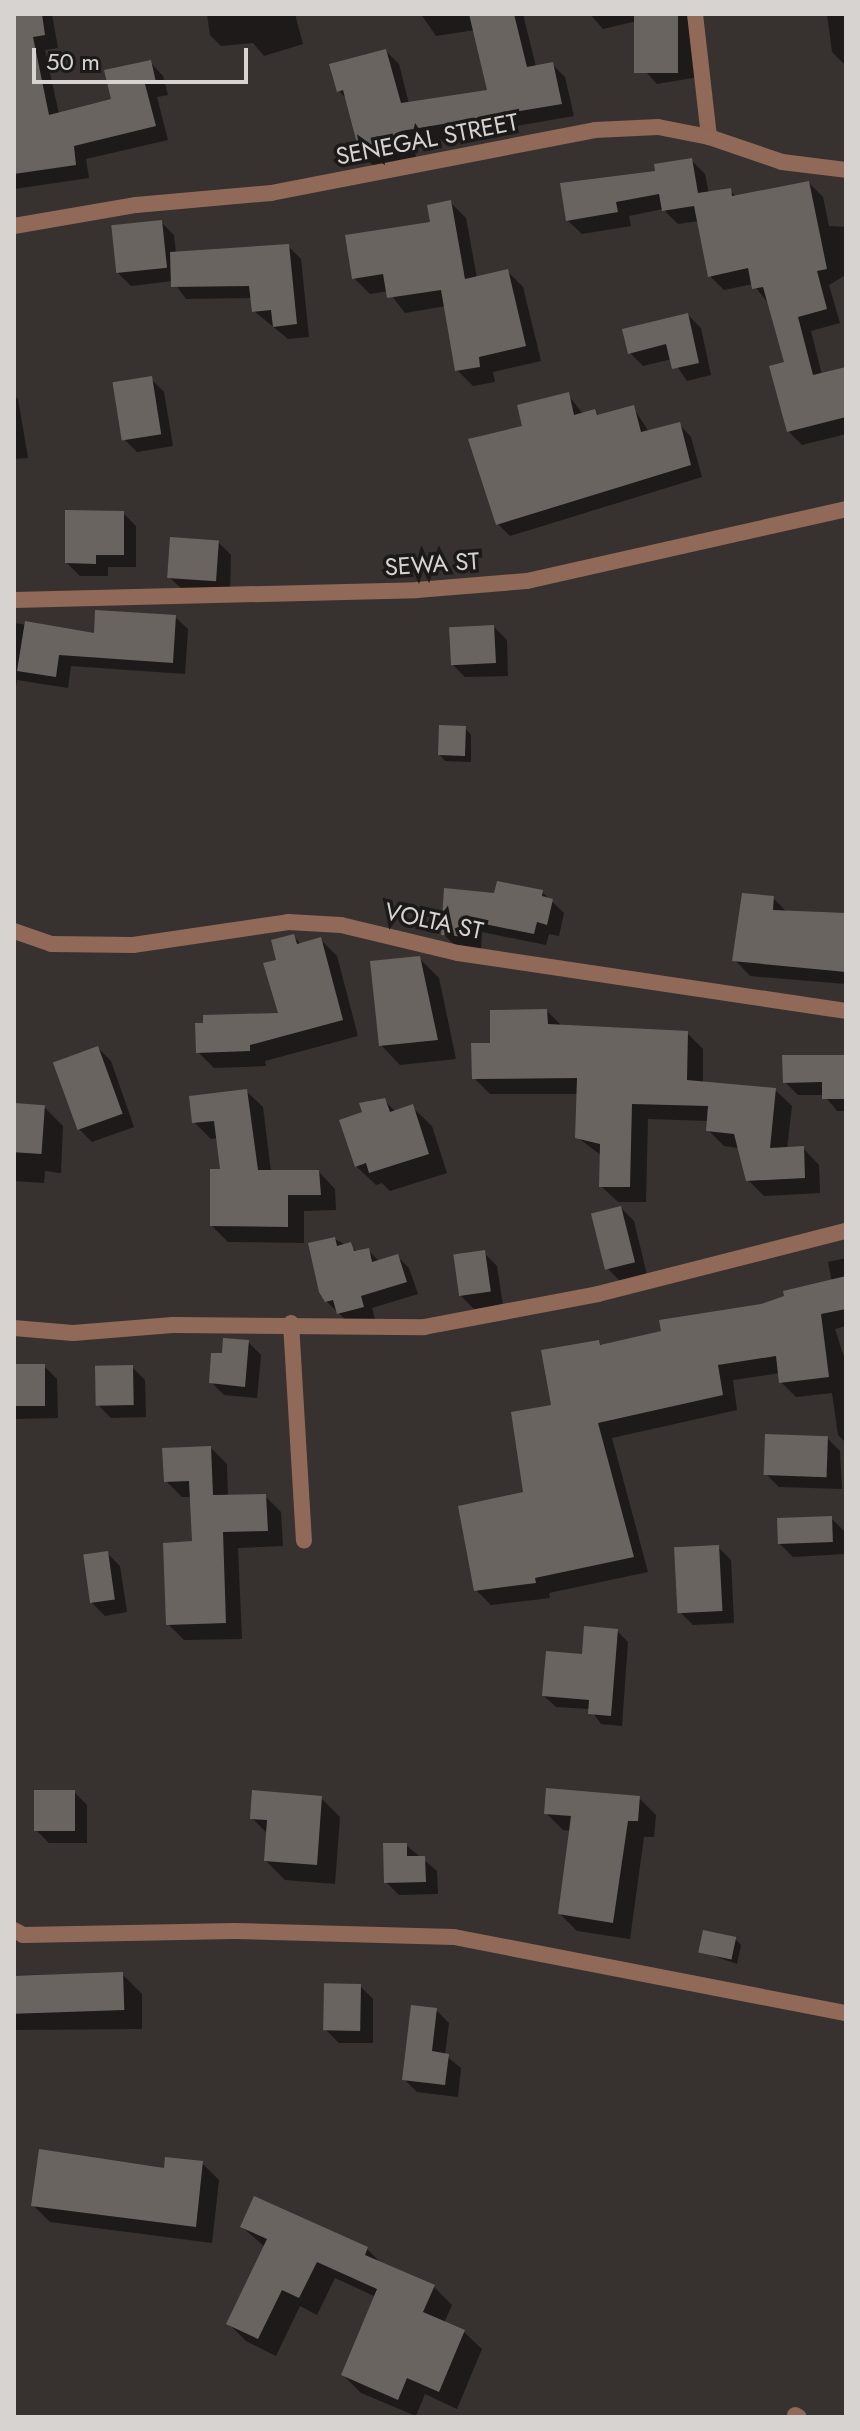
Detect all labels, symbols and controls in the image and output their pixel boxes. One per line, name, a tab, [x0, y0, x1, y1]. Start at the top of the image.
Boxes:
scale bar	[36, 32, 252, 82]
text: 50 m	[46, 44, 100, 79]
street label: SENEGAL STREET	[333, 107, 521, 171]
street label: SEWA ST	[384, 546, 480, 582]
street label: VOLTA ST	[382, 897, 486, 945]

